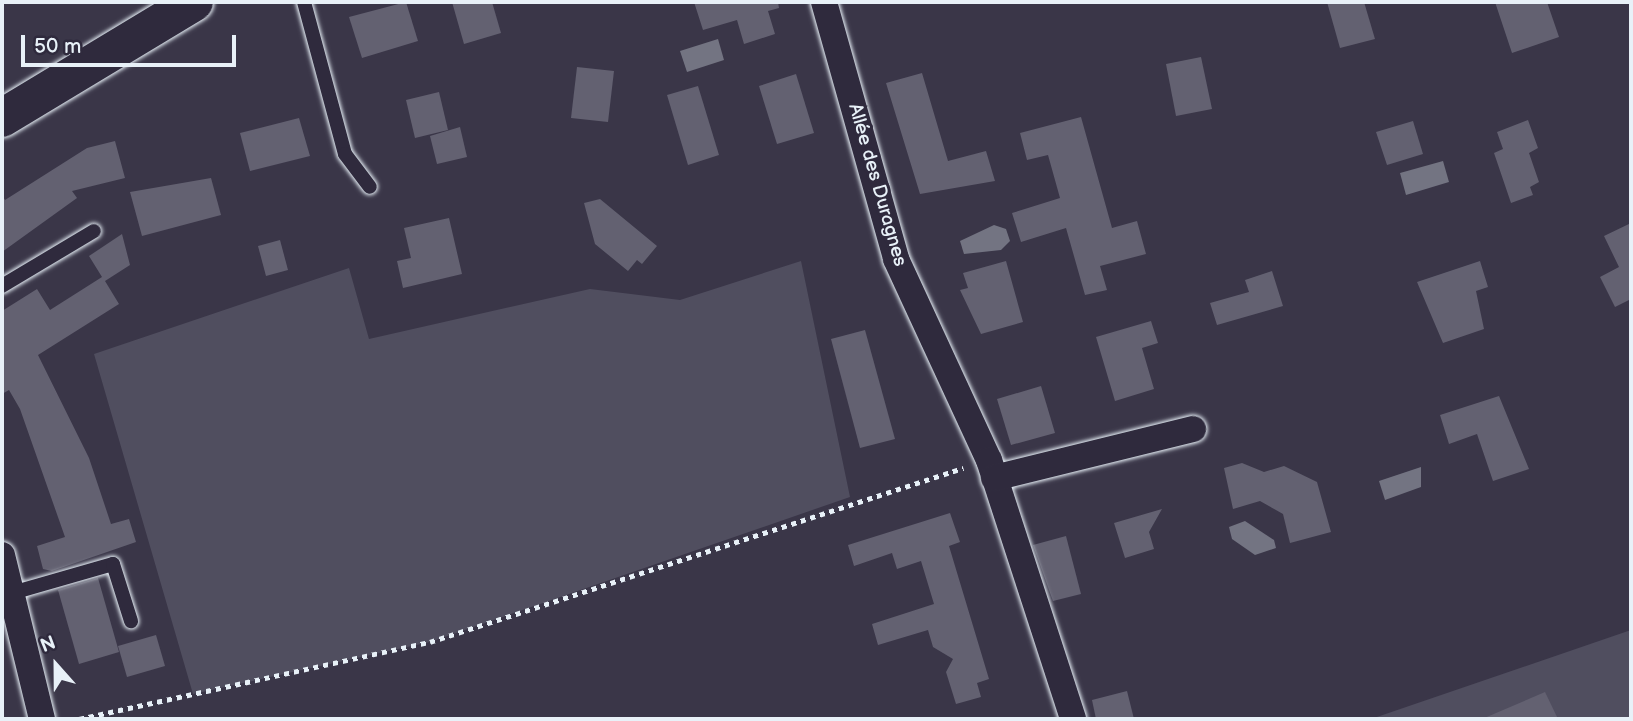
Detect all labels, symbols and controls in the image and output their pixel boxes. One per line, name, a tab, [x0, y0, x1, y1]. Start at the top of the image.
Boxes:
scale bar	[24, 21, 240, 65]
text: 50 m	[34, 34, 81, 59]
street label: Allée des Duragnes	[843, 101, 911, 269]
north arrow	[21, 630, 91, 700]
text: N	[38, 632, 59, 658]

